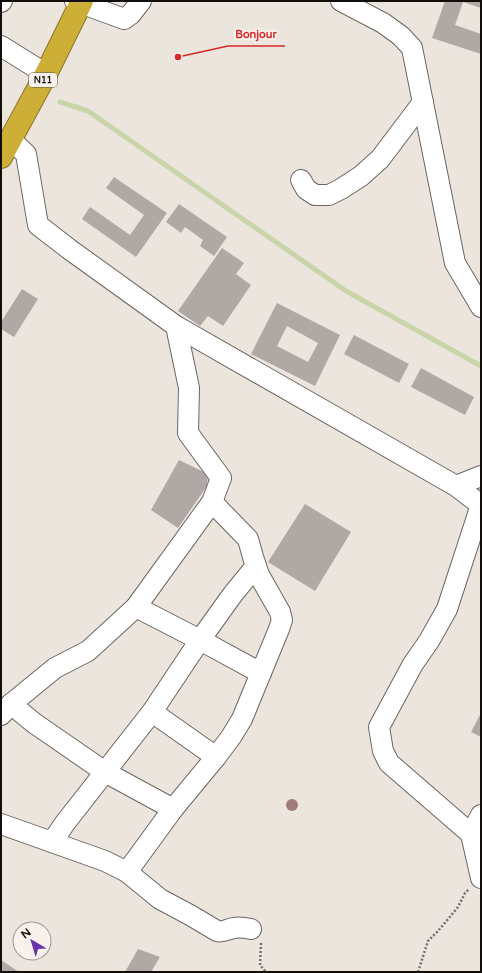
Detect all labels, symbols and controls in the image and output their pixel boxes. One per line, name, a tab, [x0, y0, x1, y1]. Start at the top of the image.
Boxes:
callout: Bonjour	[228, 23, 285, 46]
text: Bonjour	[235, 28, 277, 42]
road number: N11	[29, 73, 57, 87]
north arrow	[12, 921, 52, 961]
text: N	[19, 926, 34, 941]

